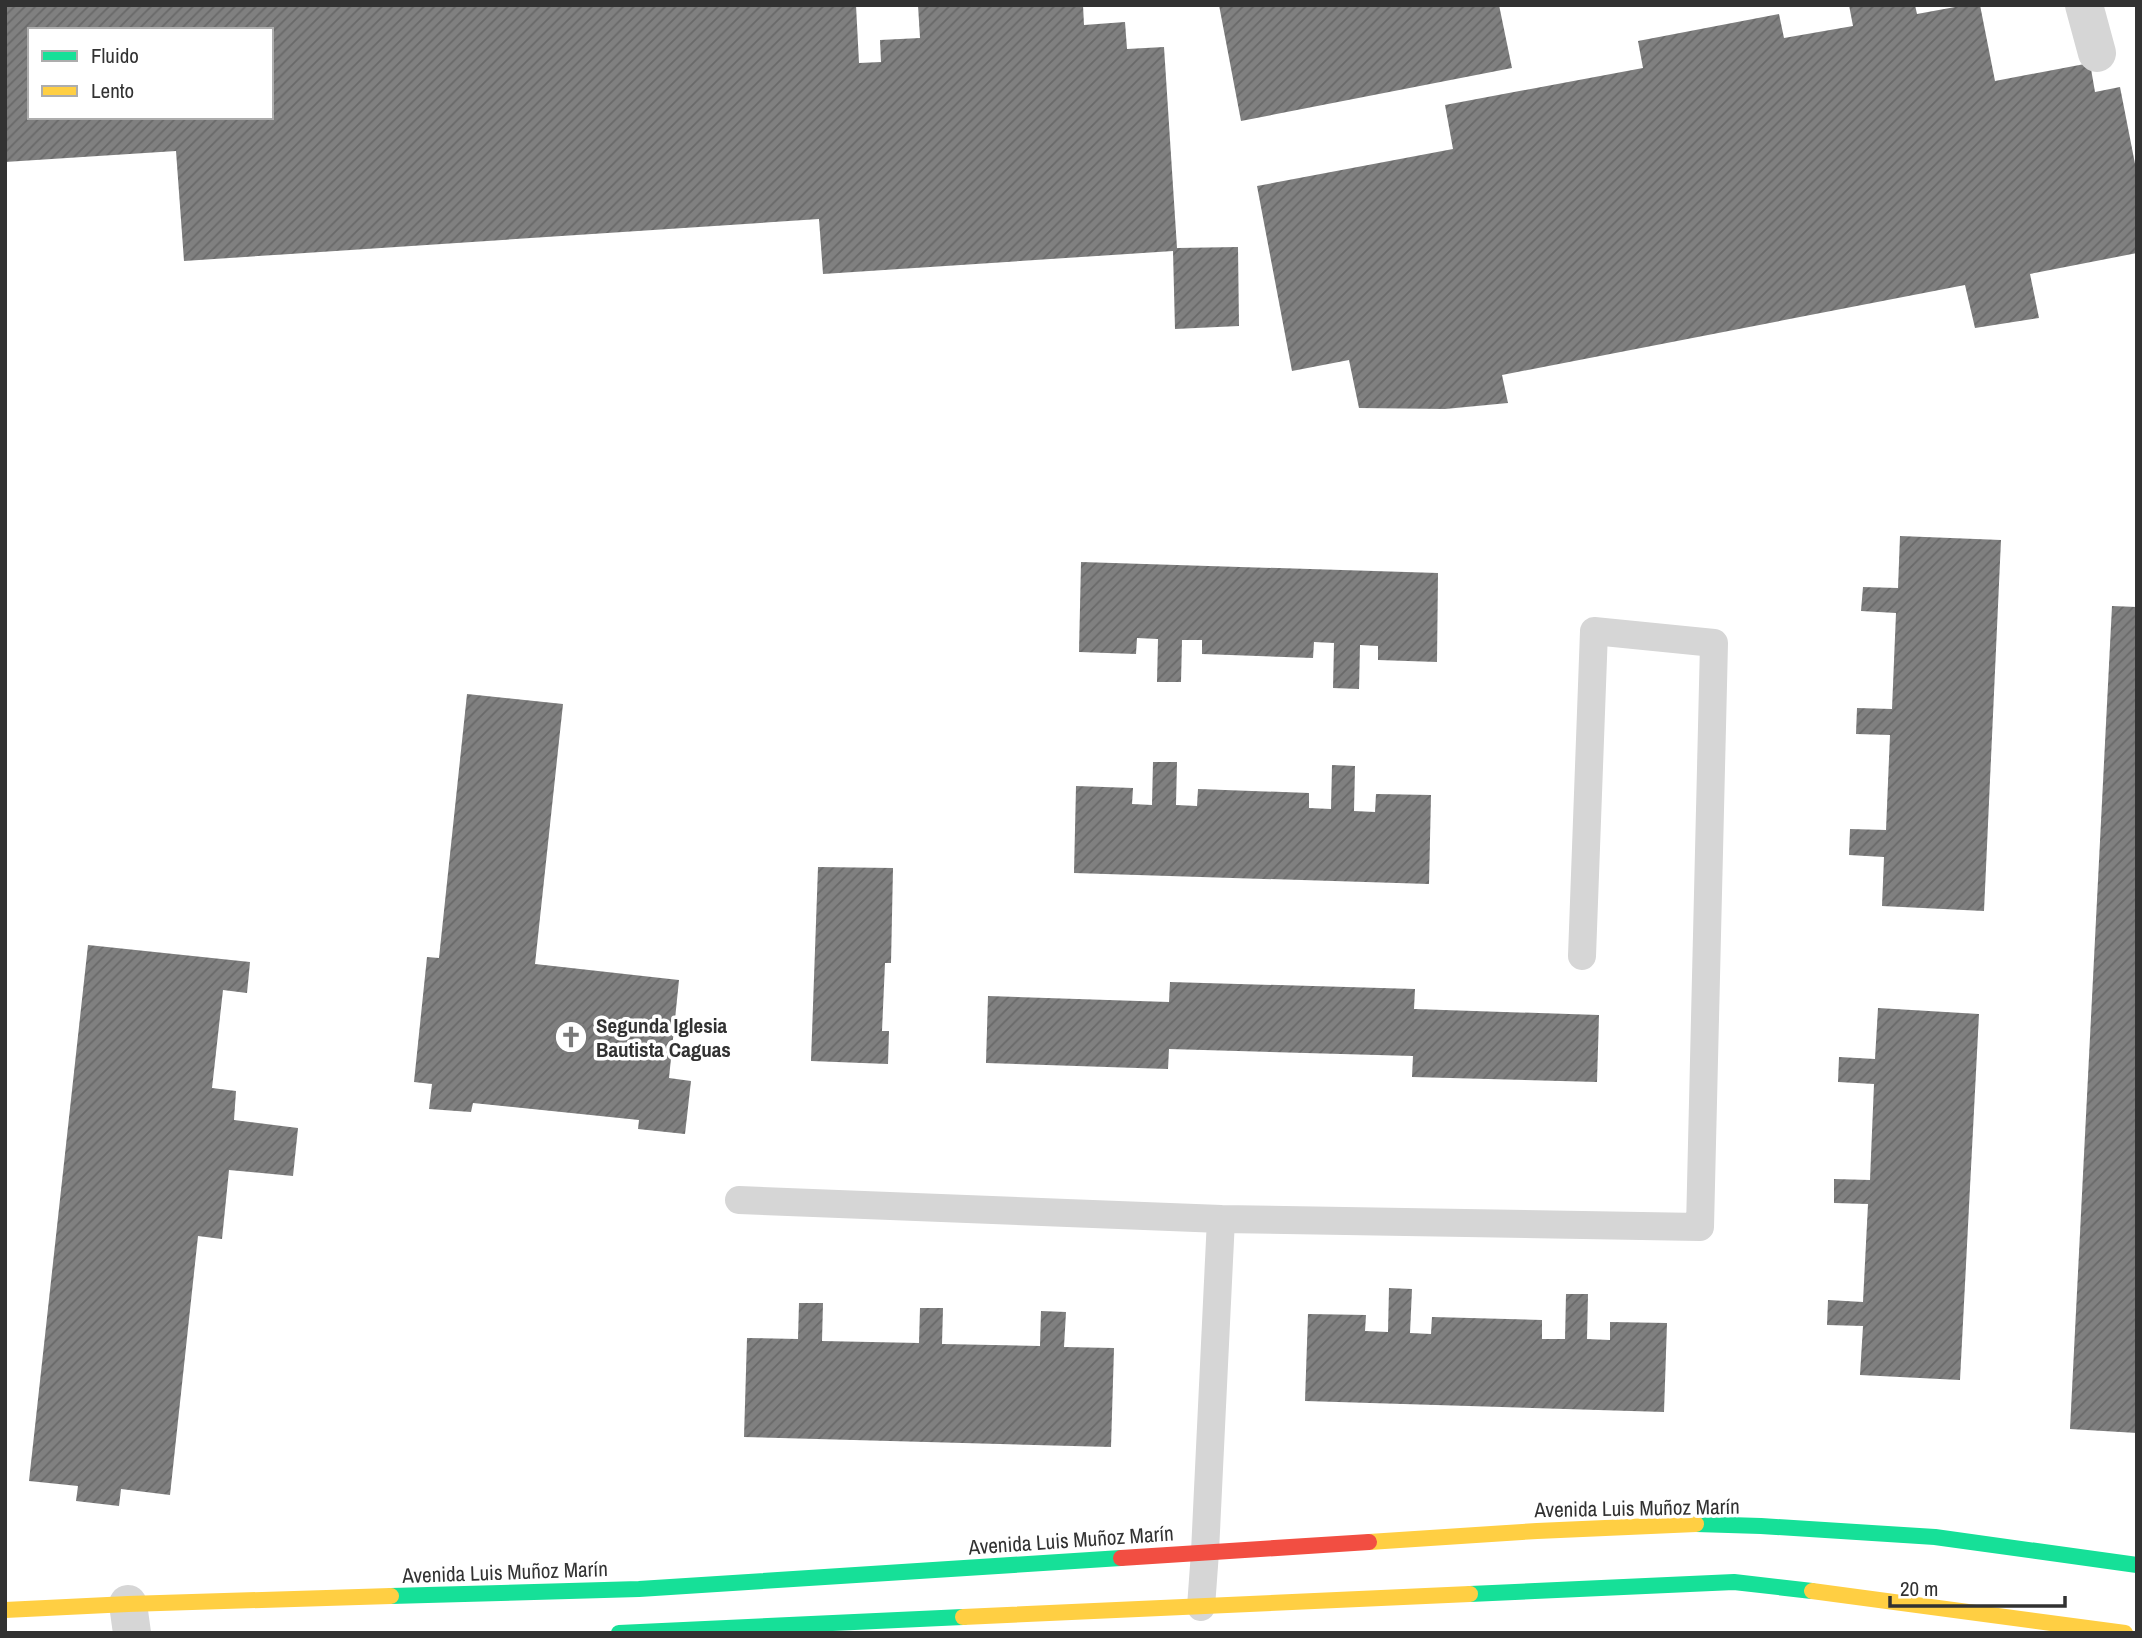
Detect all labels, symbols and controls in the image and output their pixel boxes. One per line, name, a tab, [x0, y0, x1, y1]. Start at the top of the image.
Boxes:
legend	[28, 28, 273, 119]
text: Fluido	[91, 41, 139, 70]
text: Lento	[91, 76, 134, 105]
place label: Segunda Iglesia Bautista Caguas	[596, 1011, 731, 1064]
church icon: Segunda Iglesia Bautista Caguas	[552, 1018, 590, 1056]
street label: Avenida Luis Muñoz Marín	[1533, 1492, 1740, 1524]
street label: Avenida Luis Muñoz Marín	[966, 1518, 1175, 1562]
street label: Avenida Luis Muñoz Marín	[401, 1554, 608, 1590]
scale bar	[1890, 1564, 2065, 1608]
text: 20 m	[1900, 1574, 1938, 1603]

